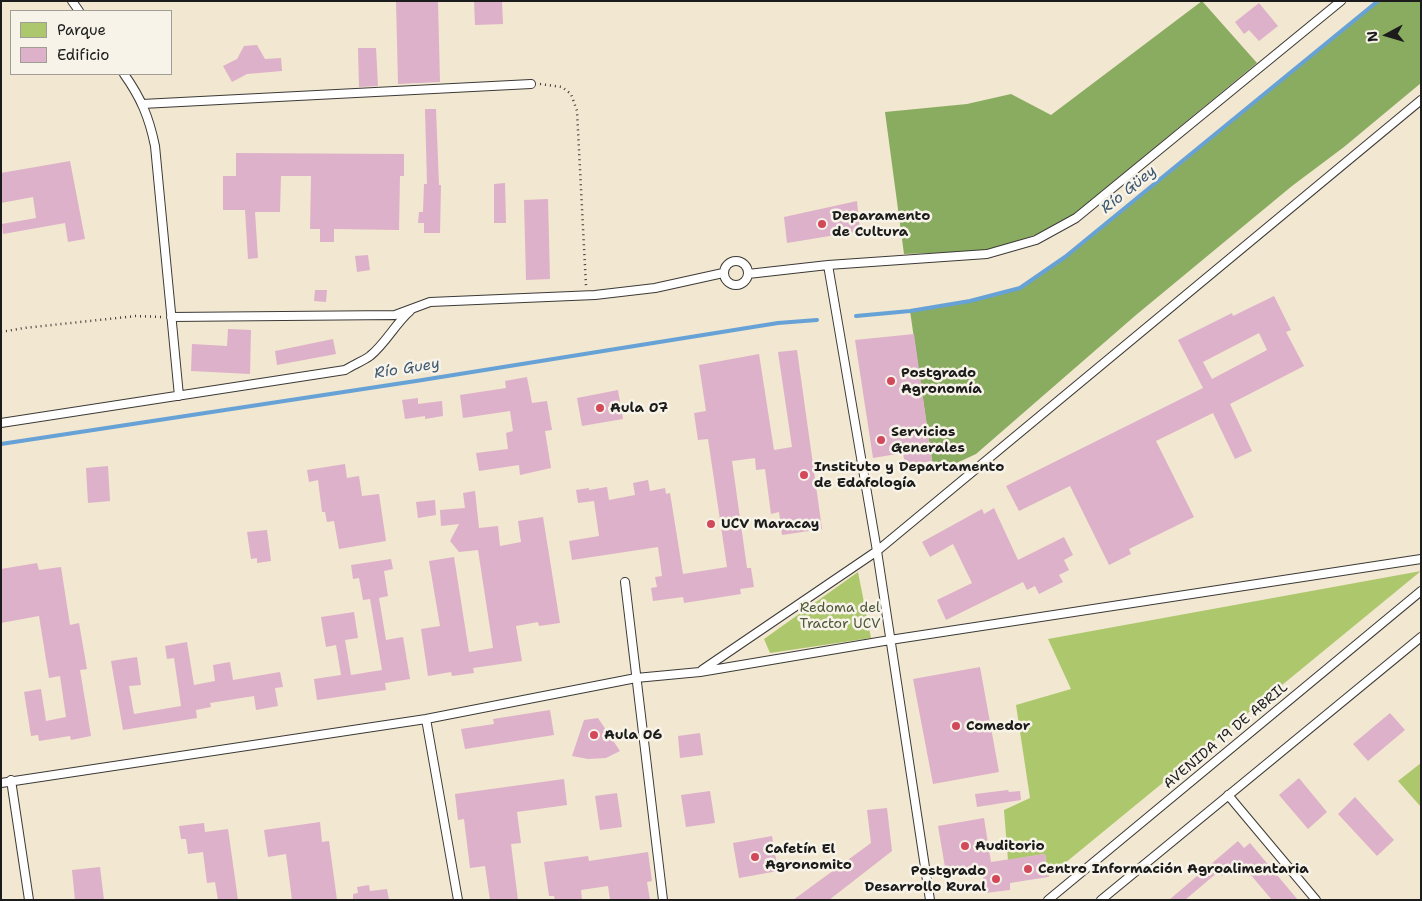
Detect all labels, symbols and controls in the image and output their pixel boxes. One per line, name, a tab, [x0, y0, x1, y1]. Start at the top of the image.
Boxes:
legend	[10, 10, 172, 75]
north arrow	[1362, 10, 1412, 60]
text: Parque	[57, 20, 106, 40]
text: N	[1363, 30, 1382, 43]
text: Edificio	[57, 45, 109, 65]
water label: Río Güey	[1098, 162, 1160, 218]
place label: Deparamento de Cultura	[832, 208, 930, 240]
marker: Deparamento de Cultura	[816, 218, 828, 230]
water label: Río Guey	[373, 355, 441, 383]
place label: Postgrado Agronomía	[901, 365, 982, 398]
marker: Postgrado Agronomía	[885, 375, 897, 387]
place label: Aula 07	[610, 400, 668, 416]
marker: Aula 07	[594, 402, 606, 414]
place label: Servicios Generales	[891, 424, 965, 457]
marker: Servicios Generales	[875, 434, 887, 446]
place label: Instituto y Departamento de Edafología	[814, 459, 1004, 492]
marker: Instituto y Departamento de Edafología	[798, 469, 810, 481]
place label: UCV Maracay	[721, 516, 819, 532]
marker: UCV Maracay	[705, 518, 717, 530]
park label: Redoma del Tractor UCV	[800, 600, 880, 632]
street label: AVENIDA 19 DE ABRIL	[1161, 679, 1291, 793]
place label: Comedor	[966, 718, 1030, 734]
marker: Comedor	[950, 720, 962, 732]
place label: Aula 06	[604, 727, 662, 743]
marker: Aula 06	[588, 729, 600, 741]
place label: Auditorio	[975, 838, 1045, 854]
marker: Auditorio	[959, 840, 971, 852]
place label: Cafetín El Agronomito	[765, 841, 852, 874]
marker: Cafetín El Agronomito	[749, 851, 761, 863]
place label: Centro Información Agroalimentaria	[1038, 861, 1309, 877]
place label: Postgrado Desarrollo Rural	[864, 863, 986, 896]
marker: Centro Información Agroalimentaria	[1022, 863, 1034, 875]
marker: Postgrado Desarrollo Rural	[990, 873, 1002, 885]

